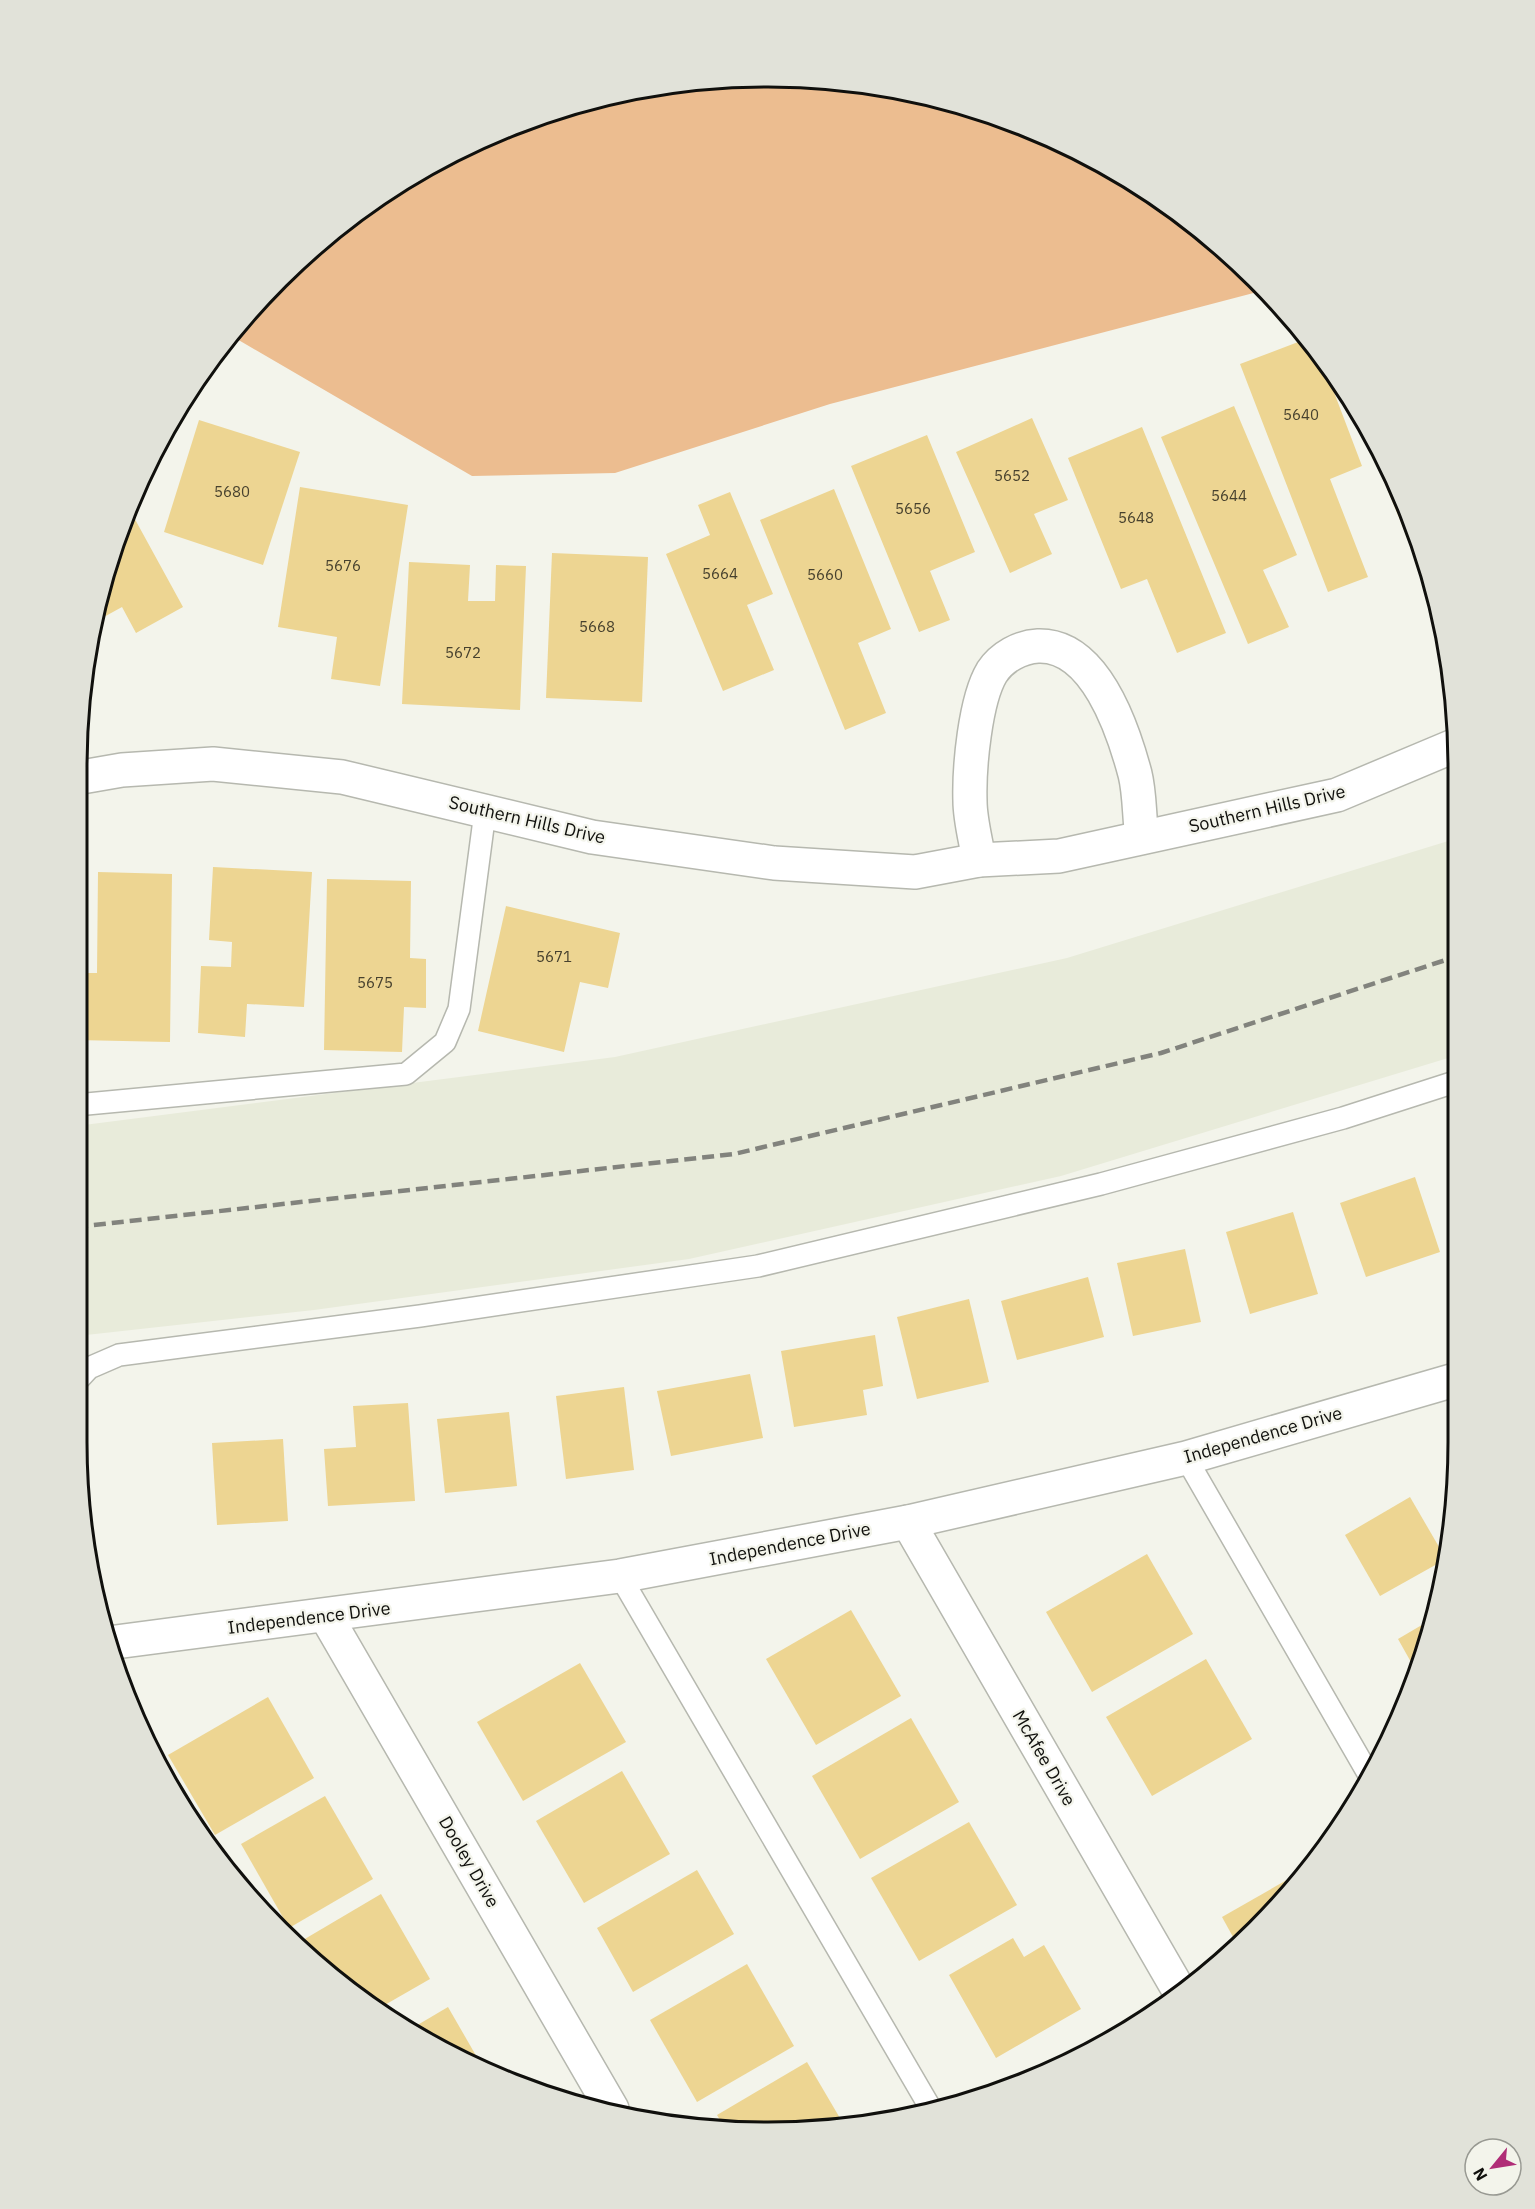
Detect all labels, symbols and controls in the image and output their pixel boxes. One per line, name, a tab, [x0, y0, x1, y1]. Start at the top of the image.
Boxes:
house number: 5640	[1283, 405, 1319, 424]
house number: 5652	[994, 466, 1030, 485]
house number: 5680	[214, 482, 250, 501]
house number: 5644	[1211, 486, 1247, 505]
house number: 5656	[895, 499, 931, 518]
house number: 5648	[1118, 508, 1154, 527]
house number: 5676	[325, 556, 361, 575]
house number: 5664	[702, 564, 738, 583]
house number: 5660	[807, 565, 843, 584]
house number: 5668	[579, 617, 615, 636]
house number: 5672	[445, 643, 481, 662]
street label: Southern Hills Drive	[1186, 779, 1348, 838]
street label: Southern Hills Drive	[447, 790, 608, 849]
house number: 5671	[536, 947, 572, 966]
house number: 5675	[357, 973, 393, 992]
street label: Independence Drive	[1181, 1401, 1345, 1468]
street label: Independence Drive	[707, 1517, 873, 1570]
street label: Independence Drive	[226, 1596, 392, 1639]
street label: McAfee Drive	[1008, 1706, 1081, 1810]
street label: Dooley Drive	[434, 1812, 505, 1912]
north arrow	[1463, 2137, 1523, 2197]
text: N	[1468, 2164, 1492, 2185]

